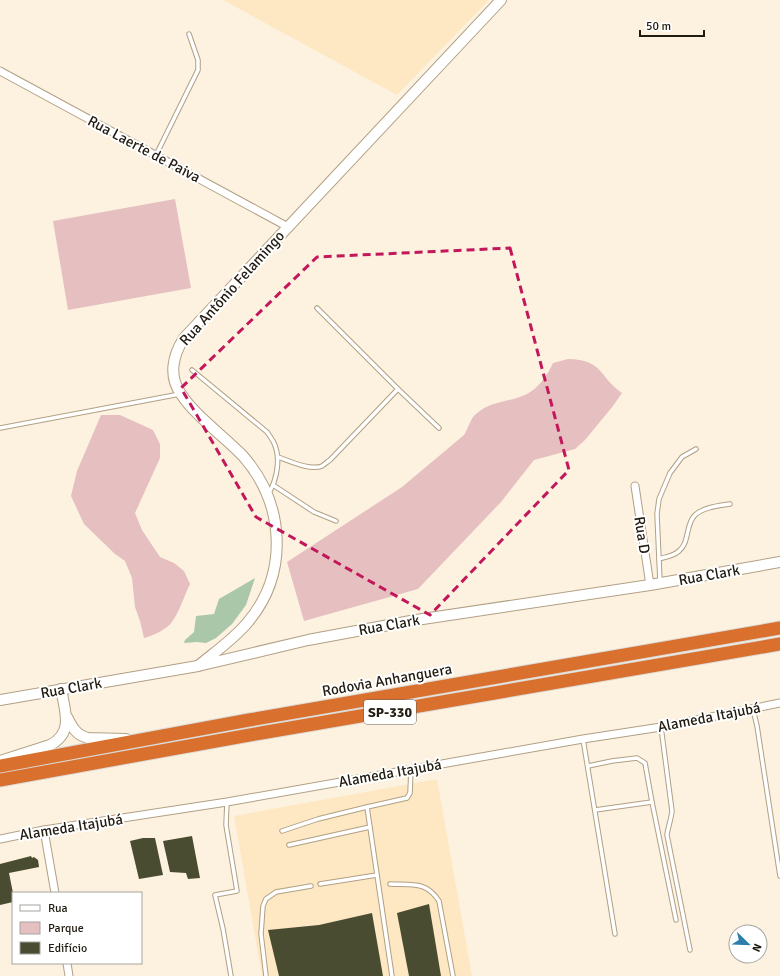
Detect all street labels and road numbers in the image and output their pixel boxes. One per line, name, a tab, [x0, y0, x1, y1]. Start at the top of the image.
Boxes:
street label: Rua Laerte de Paiva	[85, 112, 203, 186]
street label: Rua Antônio Felamingo	[176, 227, 288, 349]
street label: Rua D	[630, 515, 654, 555]
street label: Rua Clark	[677, 561, 742, 589]
street label: Rua Clark	[357, 611, 422, 639]
street label: Rodovia Anhanguera	[321, 660, 453, 700]
street label: Rua Clark	[39, 674, 104, 702]
street label: Alameda Itajubá	[656, 698, 762, 736]
road number: SP-330	[364, 700, 416, 724]
street label: Alameda Itajubá	[337, 755, 443, 791]
street label: Alameda Itajubá	[18, 810, 124, 844]

